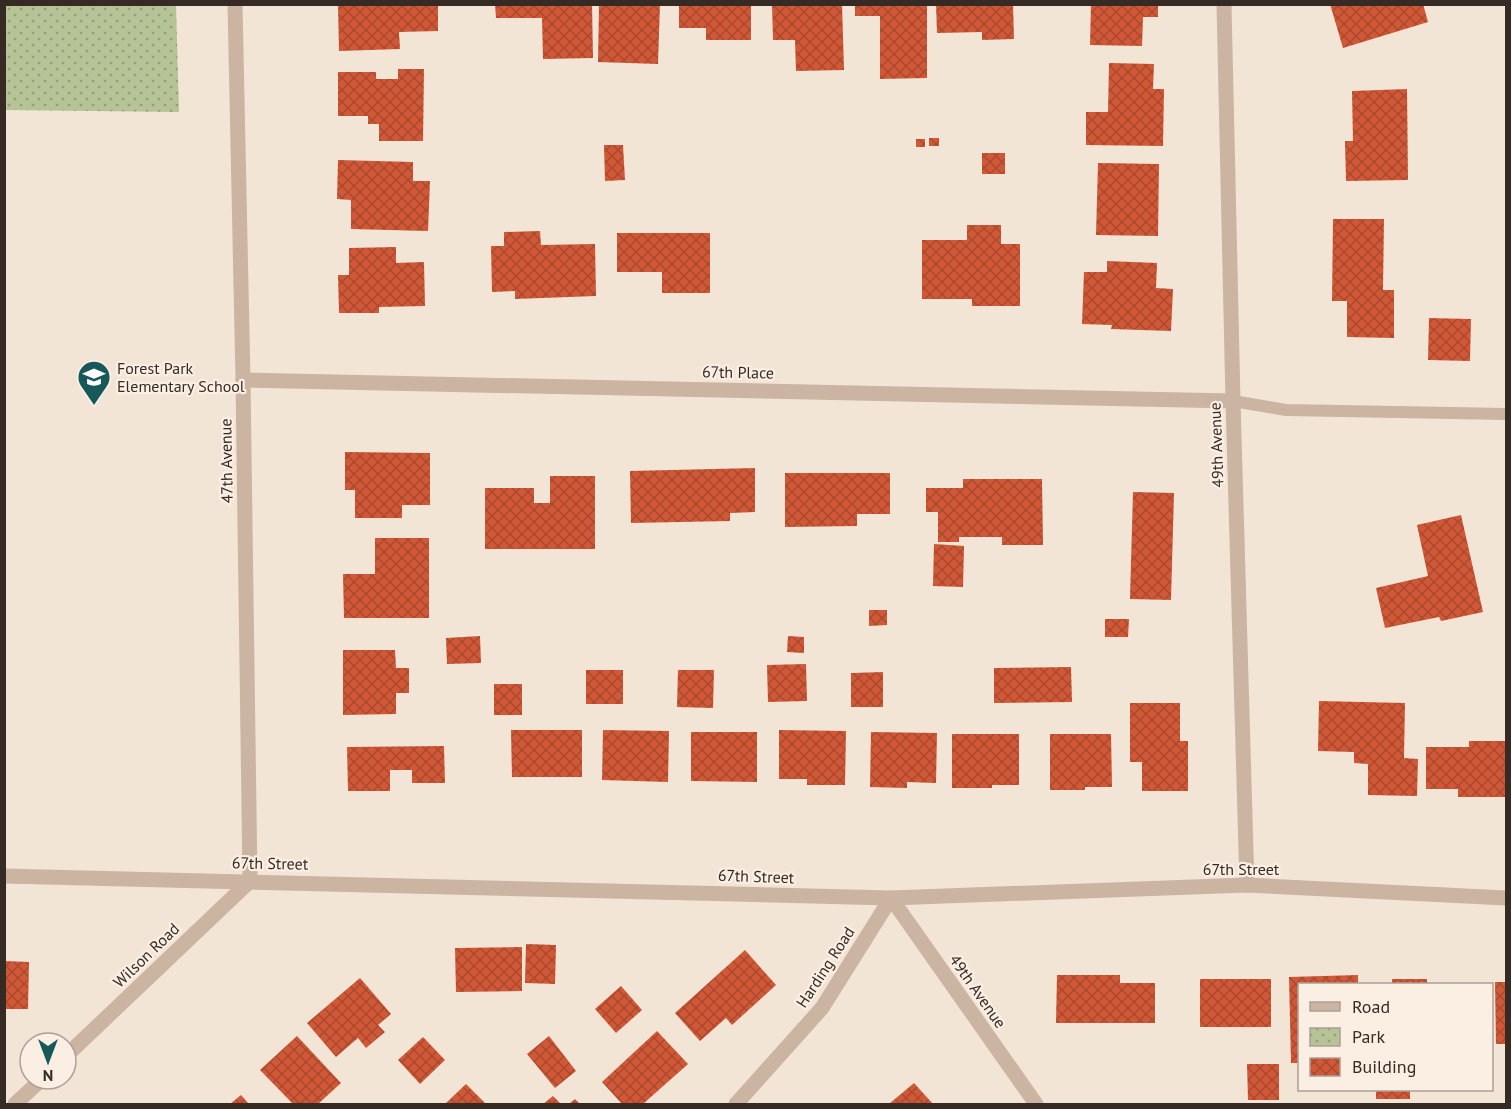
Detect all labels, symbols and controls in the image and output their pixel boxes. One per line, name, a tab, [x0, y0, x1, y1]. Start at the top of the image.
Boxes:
place label: Forest Park Elementary School	[117, 358, 245, 396]
school or university icon: Forest Park Elementary School	[76, 359, 112, 406]
street label: 67th Place	[702, 361, 774, 383]
street label: 49th Avenue	[1205, 402, 1227, 488]
street label: 47th Avenue	[215, 418, 237, 504]
street label: 67th Street	[232, 852, 309, 874]
street label: 67th Street	[1203, 859, 1280, 879]
street label: 67th Street	[717, 865, 795, 887]
street label: Wilson Road	[109, 918, 183, 992]
street label: Harding Road	[791, 923, 859, 1011]
street label: 49th Avenue	[945, 950, 1011, 1032]
legend	[1298, 983, 1493, 1091]
text: Road	[1352, 995, 1390, 1018]
text: Park	[1352, 1025, 1385, 1048]
north arrow	[18, 1031, 78, 1091]
text: Building	[1352, 1055, 1416, 1078]
text: N	[43, 1066, 53, 1086]

